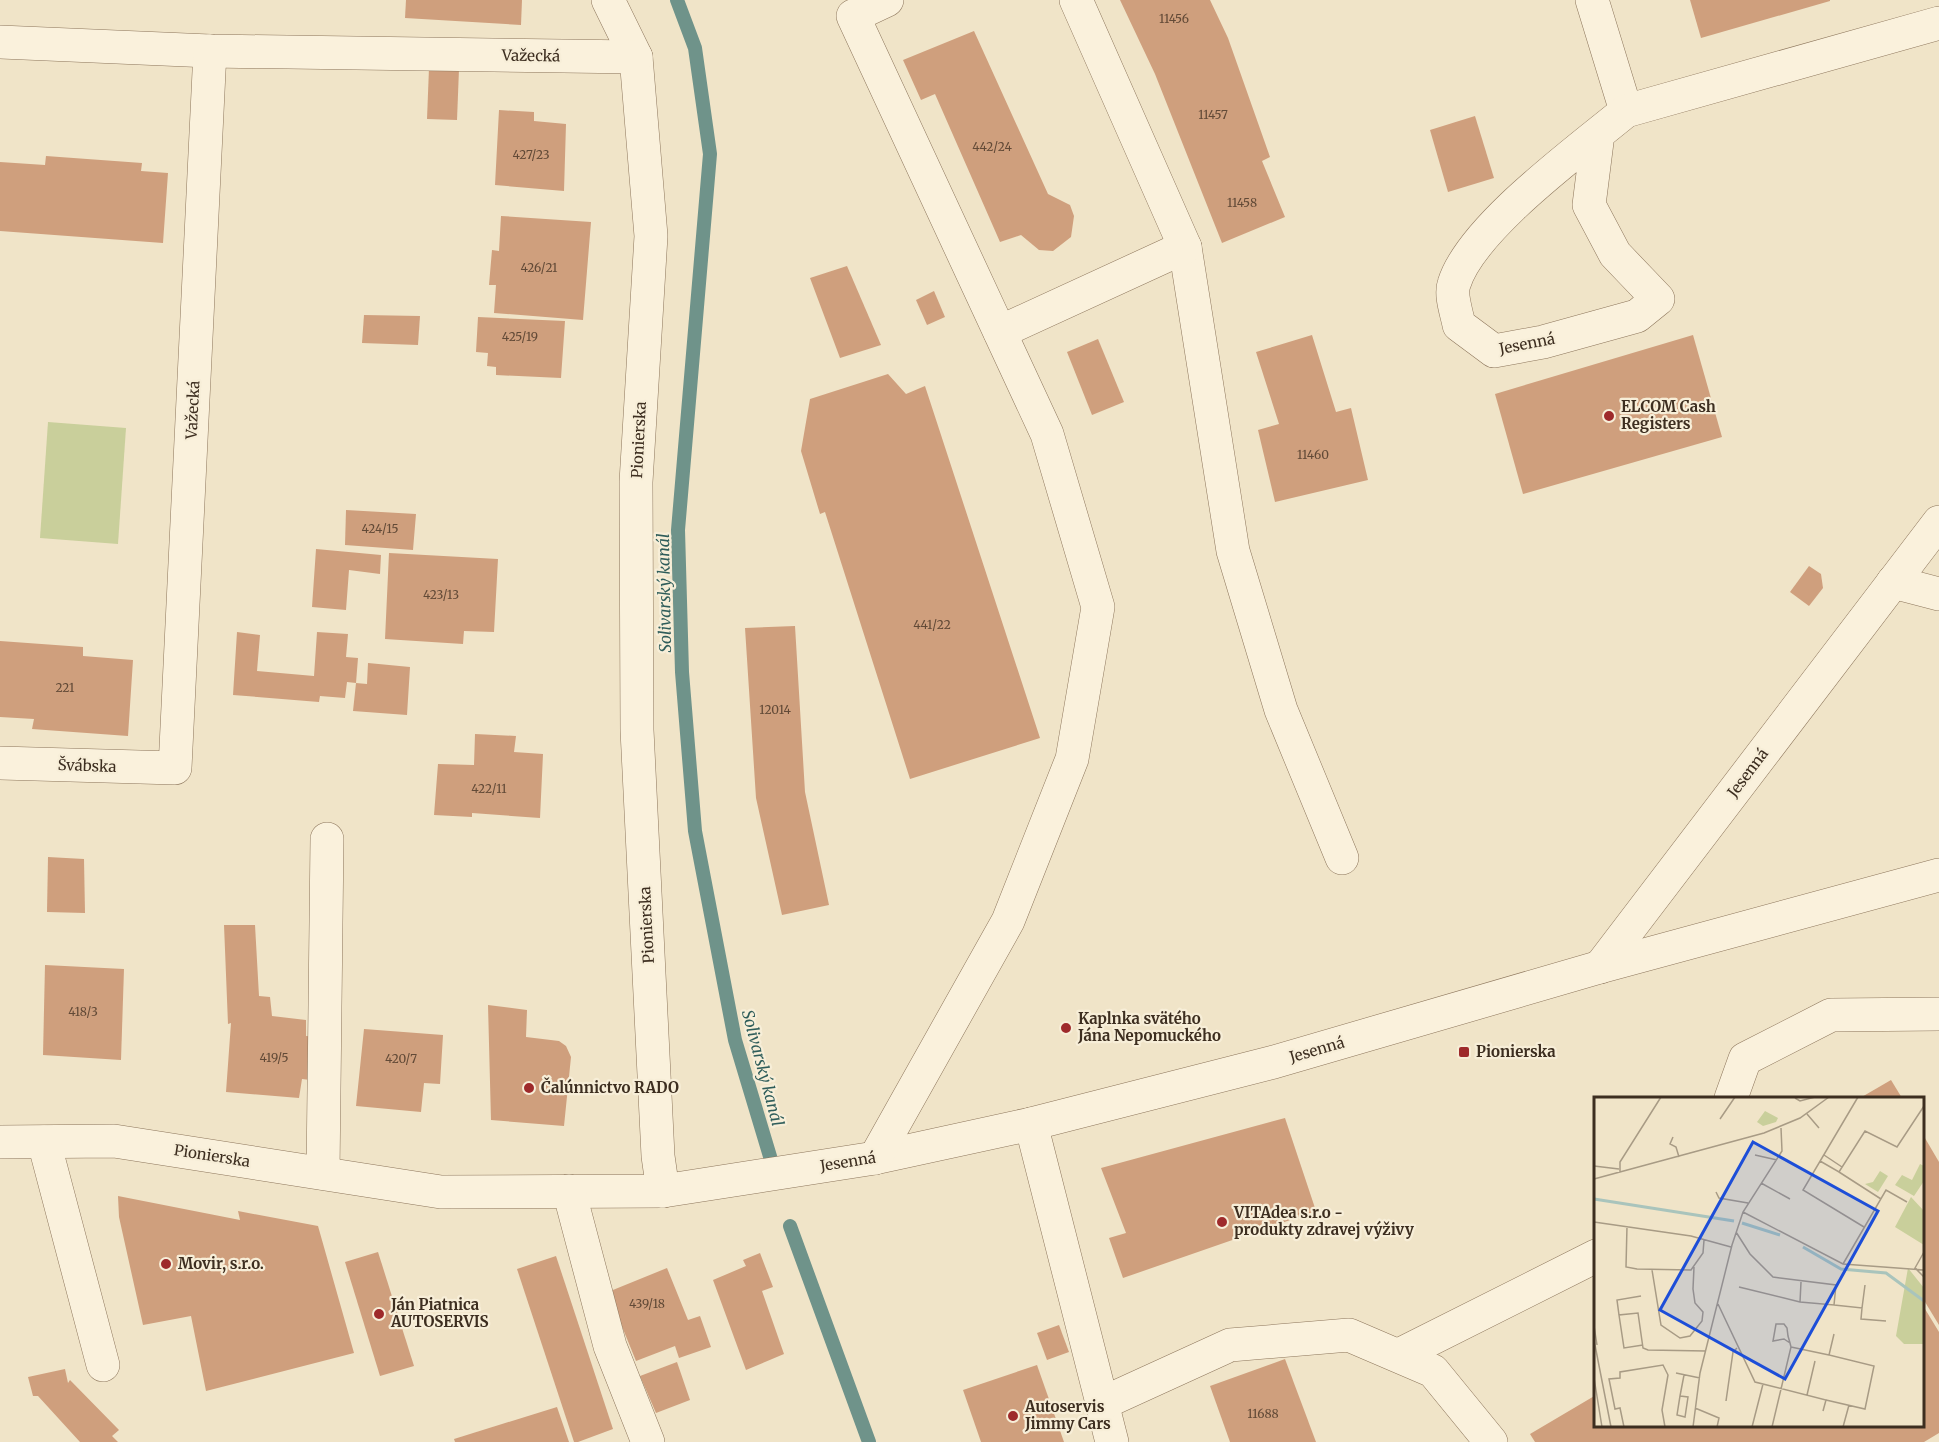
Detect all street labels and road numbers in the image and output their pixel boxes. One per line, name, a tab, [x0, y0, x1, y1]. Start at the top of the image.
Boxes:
street label: Važecká	[501, 45, 560, 66]
street label: Jesenná	[1497, 329, 1556, 358]
street label: Važecká	[181, 380, 204, 441]
street label: Pionierska	[627, 401, 650, 479]
street label: Jesenná	[1722, 745, 1772, 802]
street label: Švábska	[57, 754, 117, 776]
street label: Pionierska	[635, 886, 658, 964]
street label: Jesenná	[1286, 1033, 1347, 1067]
street label: Pionierska	[173, 1140, 252, 1171]
street label: Jesenná	[818, 1148, 877, 1175]

